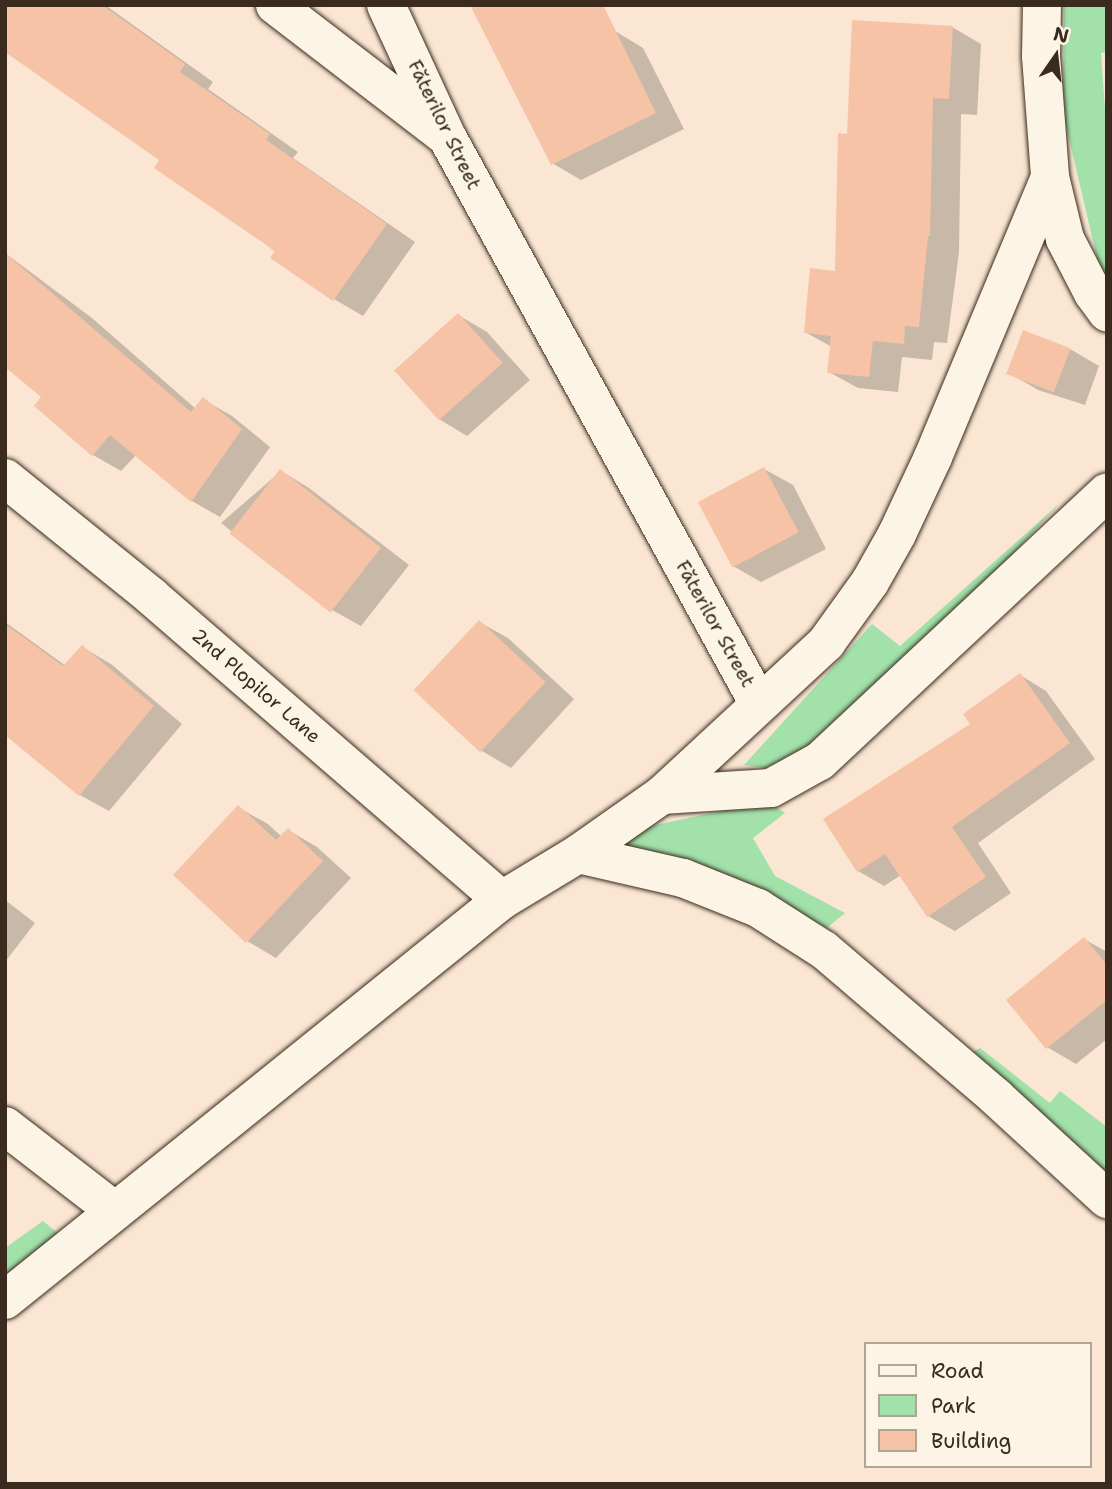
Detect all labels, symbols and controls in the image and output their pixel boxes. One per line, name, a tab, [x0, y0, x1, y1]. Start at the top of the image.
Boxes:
north arrow	[1021, 21, 1091, 91]
text: N	[1051, 21, 1072, 49]
street label: Făterilor Street	[403, 57, 485, 193]
street label: Făterilor Street	[671, 557, 759, 691]
street label: 2nd Plopilor Lane	[187, 624, 325, 748]
legend	[864, 1342, 1091, 1468]
text: Road	[931, 1357, 984, 1385]
text: Park	[931, 1392, 976, 1420]
text: Building	[931, 1427, 1011, 1455]

